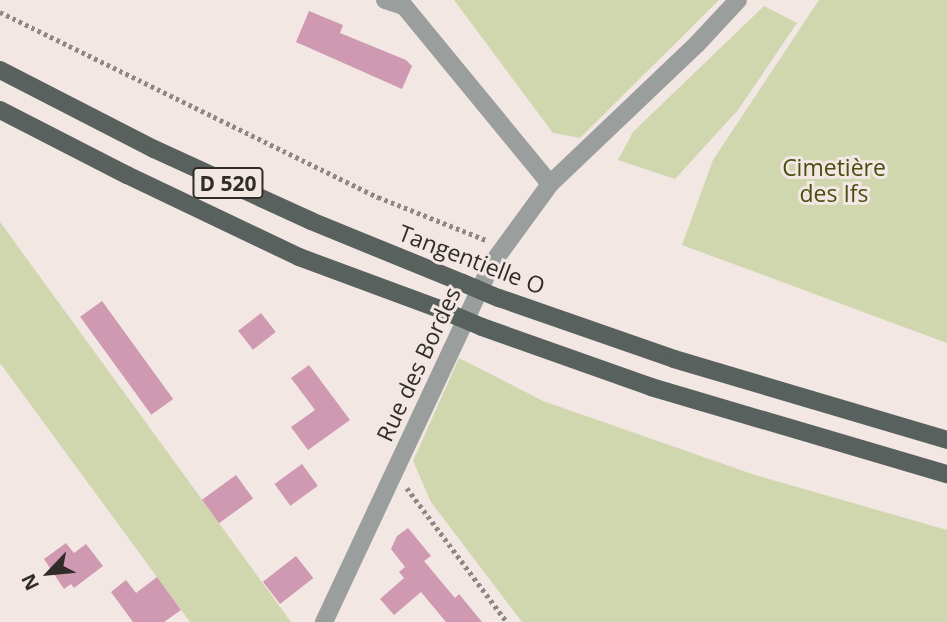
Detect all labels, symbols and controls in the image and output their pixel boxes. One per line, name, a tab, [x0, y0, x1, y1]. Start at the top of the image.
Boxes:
park label: Cimetière des Ifs	[782, 153, 886, 207]
road number: D 520	[191, 166, 265, 200]
street label: Tangentielle O	[395, 218, 549, 300]
street label: Rue des Bordes	[370, 282, 466, 446]
north arrow	[14, 538, 84, 608]
text: N	[15, 570, 45, 595]

